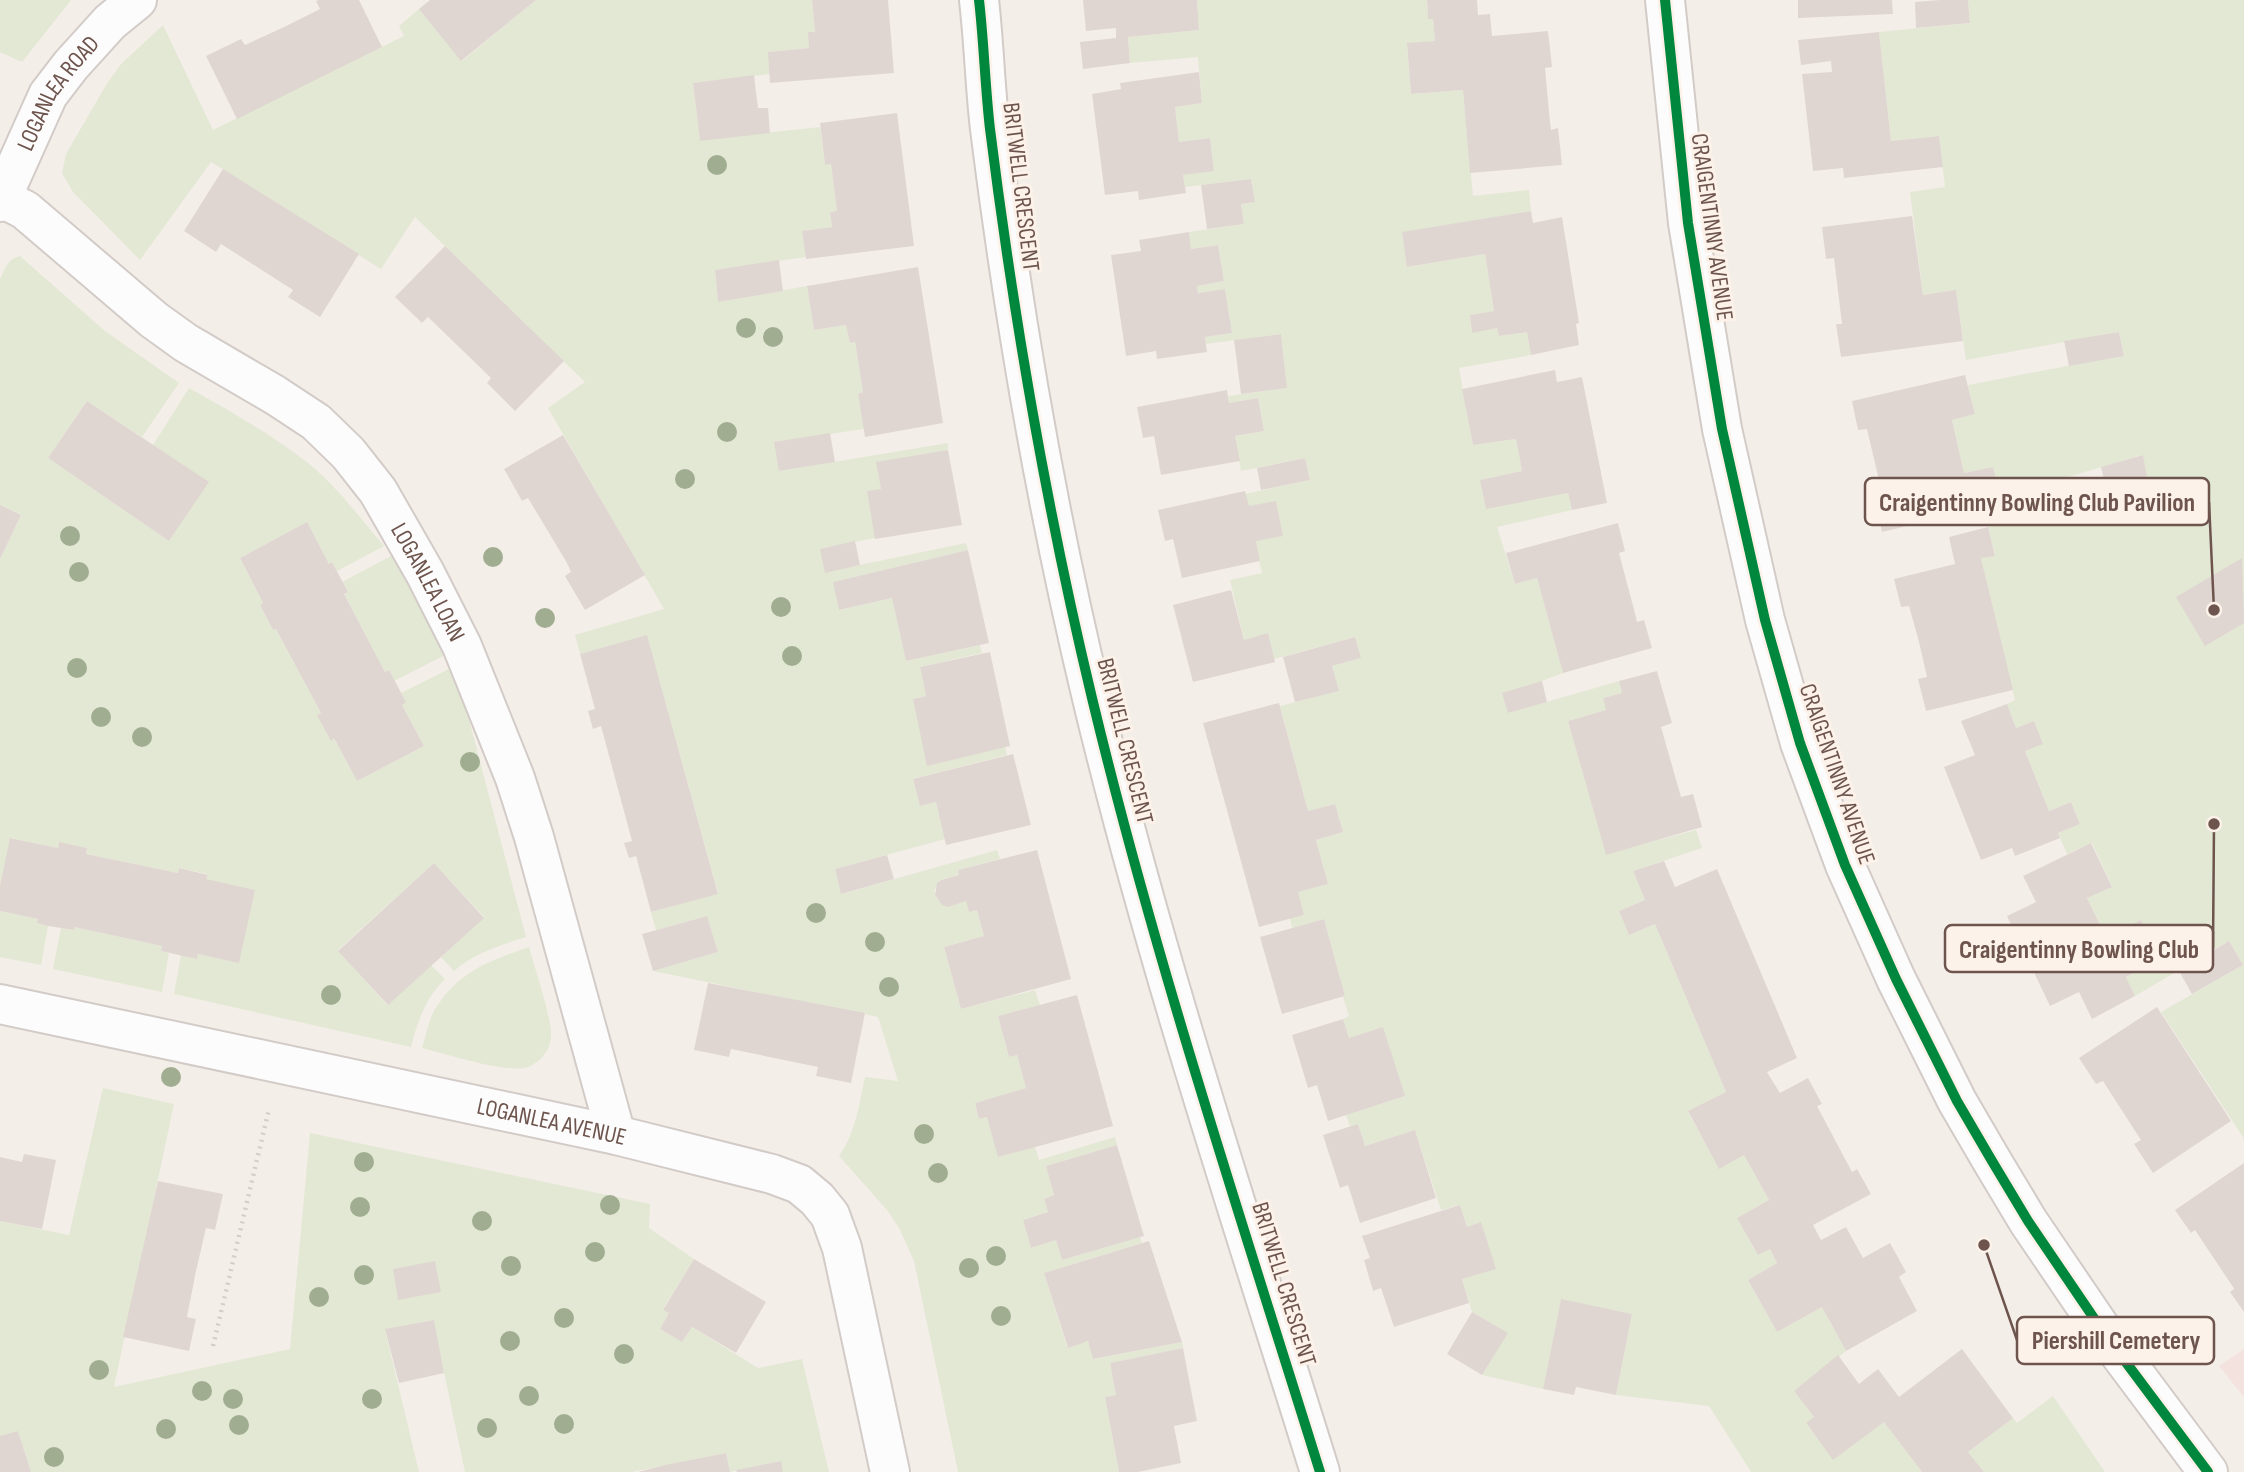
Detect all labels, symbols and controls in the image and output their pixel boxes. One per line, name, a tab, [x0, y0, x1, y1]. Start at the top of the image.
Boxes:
street label: LOGANLEA ROAD	[10, 29, 105, 155]
street label: BRITWELL CRESCENT	[996, 101, 1046, 273]
street label: CRAIGENTINNY AVENUE	[1684, 131, 1740, 323]
callout: Craigentinny Bowling Club Pavilion	[1865, 478, 2209, 525]
text: Craigentinny Bowling Club Pavilion	[1879, 488, 2195, 519]
street label: LOGANLEA LOAN	[385, 517, 472, 646]
street label: BRITWELL CRESCENT	[1090, 655, 1160, 827]
street label: CRAIGENTINNY AVENUE	[1793, 680, 1881, 868]
callout: Craigentinny Bowling Club	[1945, 925, 2213, 972]
text: Craigentinny Bowling Club	[1959, 935, 2199, 966]
street label: LOGANLEA AVENUE	[474, 1091, 629, 1152]
street label: BRITWELL CRESCENT	[1245, 1199, 1323, 1370]
callout: Piershill Cemetery	[2017, 1317, 2214, 1364]
text: Piershill Cemetery	[2032, 1326, 2200, 1357]

